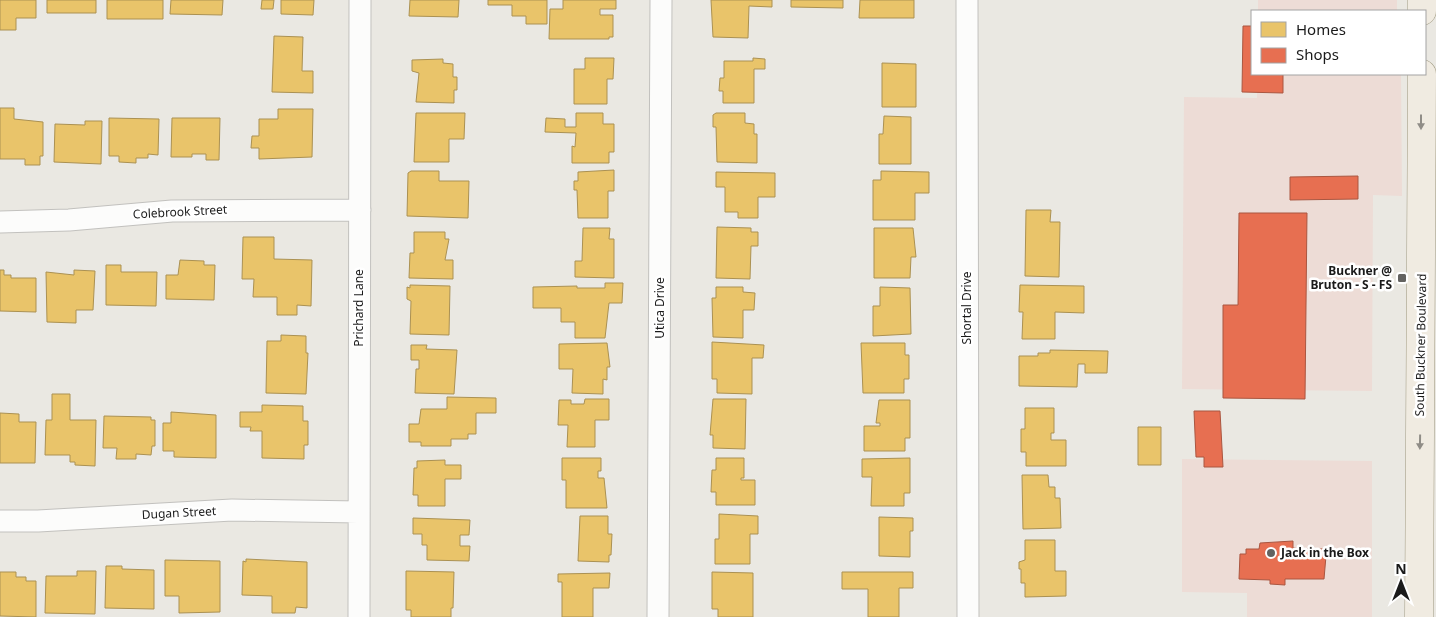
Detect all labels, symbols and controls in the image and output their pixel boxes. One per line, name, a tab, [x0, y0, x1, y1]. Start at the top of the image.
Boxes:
legend	[1251, 10, 1426, 75]
text: Homes	[1296, 19, 1346, 39]
text: Shops	[1296, 44, 1339, 64]
one-way arrow	[1417, 115, 1425, 131]
street label: Colebrook Street	[132, 201, 228, 222]
place label: Buckner @ Bruton - S - FS	[1310, 262, 1392, 293]
street label: Prichard Lane	[350, 269, 367, 347]
street label: Shortal Drive	[958, 271, 975, 345]
marker: Buckner @ Bruton - S - FS	[1396, 272, 1408, 284]
street label: South Buckner Boulevard	[1411, 273, 1430, 417]
street label: Utica Drive	[651, 277, 668, 339]
one-way arrow	[1416, 435, 1424, 451]
street label: Dugan Street	[141, 502, 217, 523]
place label: Jack in the Box	[1280, 544, 1369, 561]
marker: Jack in the Box	[1265, 547, 1277, 559]
north arrow	[1376, 557, 1426, 607]
text: N	[1395, 559, 1407, 578]

